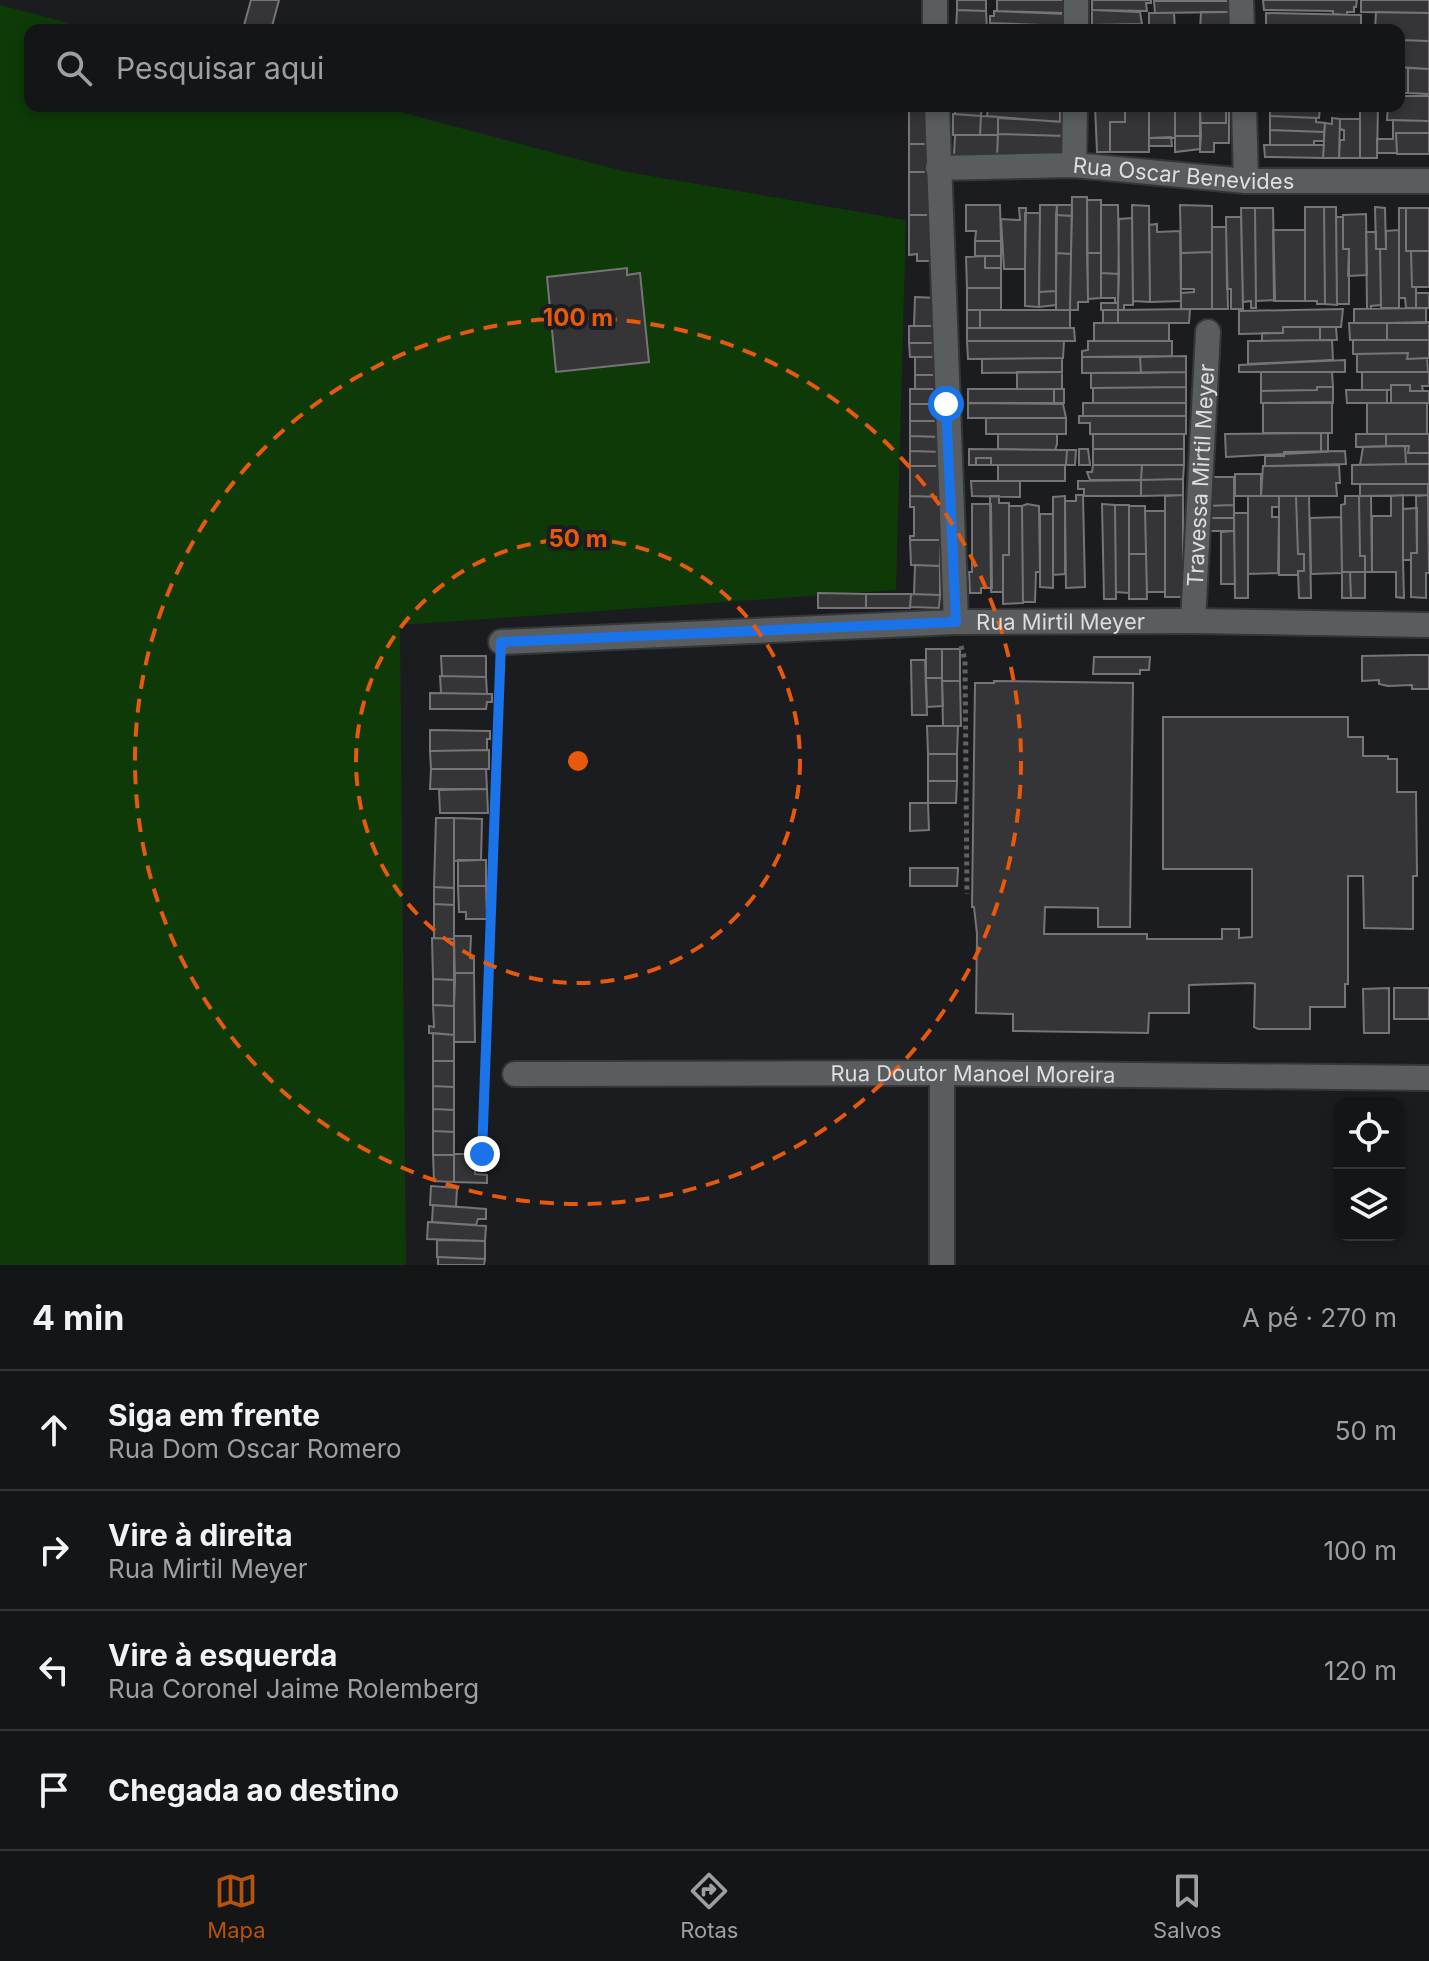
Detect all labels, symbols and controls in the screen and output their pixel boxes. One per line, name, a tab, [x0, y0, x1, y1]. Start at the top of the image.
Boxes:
search box	[24, 24, 1405, 112]
icon: search	[52, 46, 96, 90]
text: Pesquisar aqui	[116, 50, 324, 86]
street label: Rua Oscar Benevides	[1072, 152, 1294, 194]
text: 100 m	[543, 303, 613, 332]
street label: Travessa Mirtil Meyer	[1182, 363, 1219, 587]
route start	[928, 386, 964, 422]
text: 50 m	[548, 524, 608, 553]
street label: Rua Mirtil Meyer	[976, 608, 1145, 635]
centre of rings	[564, 747, 592, 775]
street label: Rua Doutor Manoel Moreira	[830, 1060, 1116, 1088]
map controls	[1333, 1097, 1405, 1241]
button: locate	[1333, 1097, 1405, 1169]
route end	[464, 1136, 500, 1172]
button: layers	[1333, 1169, 1405, 1241]
text: 4 min	[32, 1297, 124, 1338]
text: A pé · 270 m	[1242, 1302, 1397, 1333]
text: Siga em frente	[108, 1397, 320, 1433]
icon: ahead	[32, 1408, 76, 1452]
text: 50 m	[1335, 1415, 1397, 1446]
text: Rua Dom Oscar Romero	[108, 1433, 402, 1464]
text: Vire à direita	[108, 1517, 293, 1553]
icon: right	[32, 1528, 76, 1572]
text: 100 m	[1324, 1535, 1397, 1566]
text: Rua Mirtil Meyer	[108, 1553, 308, 1584]
text: Vire à esquerda	[108, 1637, 337, 1673]
icon: left	[32, 1648, 76, 1692]
text: 120 m	[1324, 1655, 1397, 1686]
text: Rua Coronel Jaime Rolemberg	[108, 1673, 479, 1704]
icon: arrive	[32, 1768, 76, 1812]
text: Chegada ao destino	[108, 1772, 399, 1808]
tab: Mapa	[207, 1869, 266, 1943]
tab: Rotas	[680, 1869, 738, 1943]
tab: Salvos	[1153, 1869, 1222, 1943]

